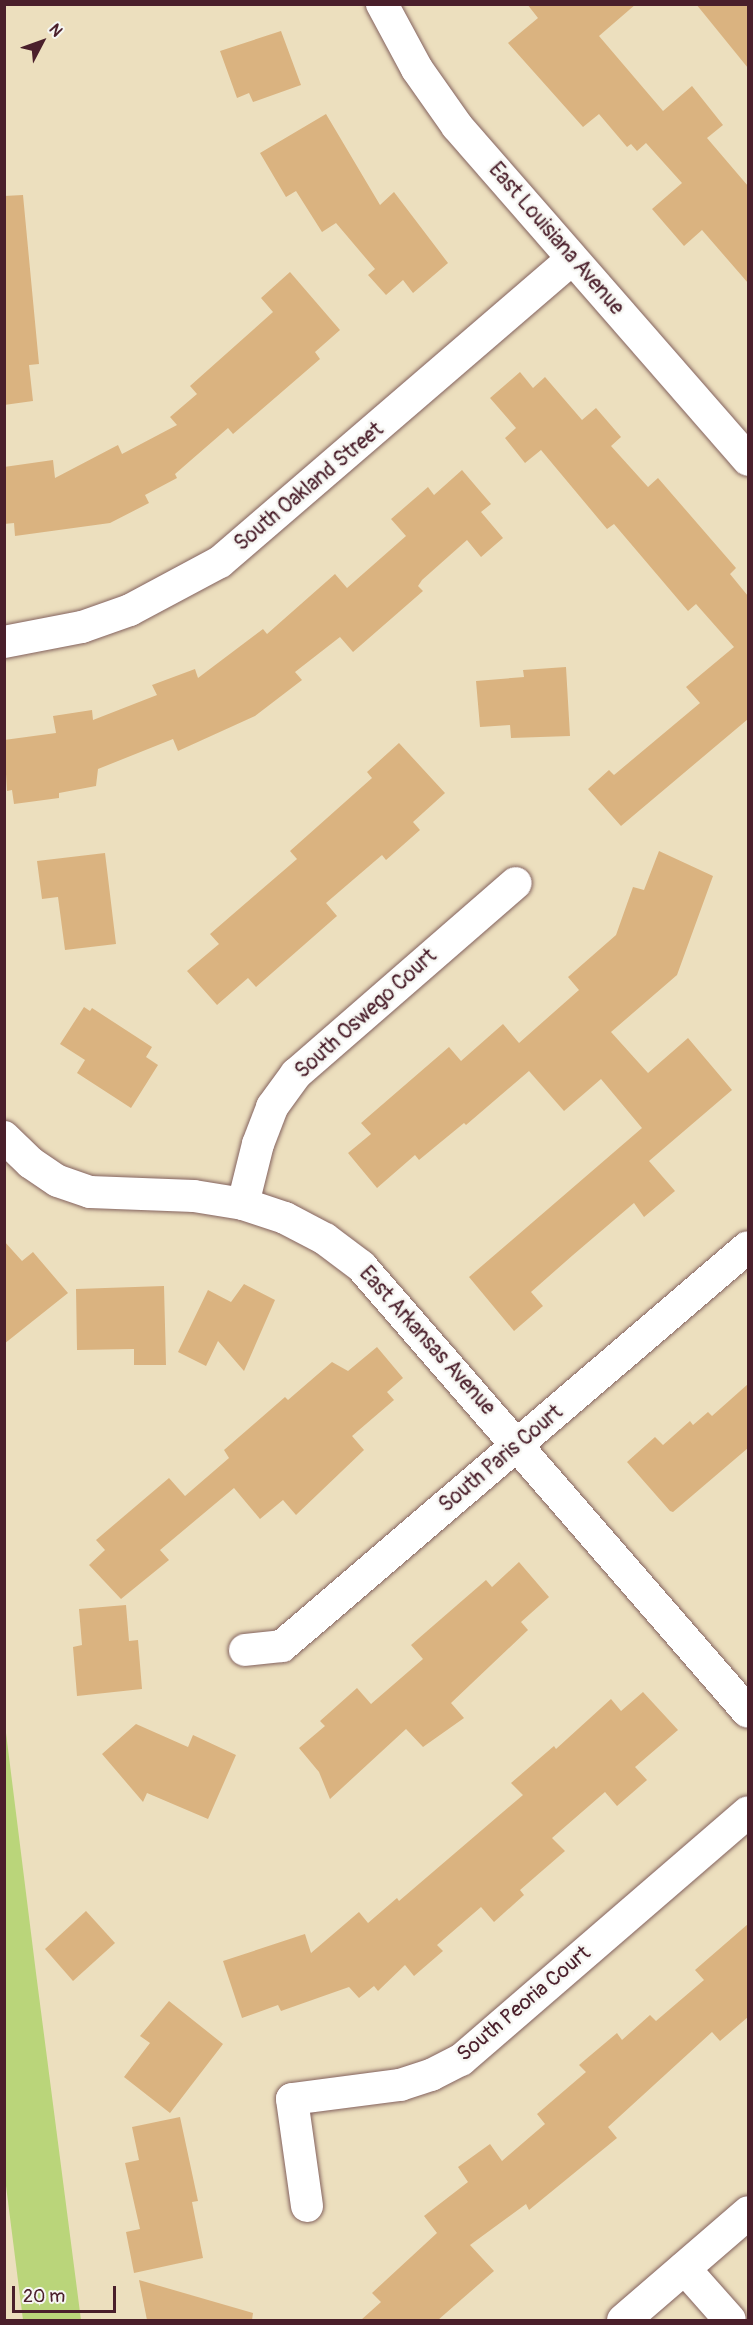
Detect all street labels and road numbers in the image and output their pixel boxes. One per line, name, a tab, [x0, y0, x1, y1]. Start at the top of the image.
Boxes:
street label: East Louisiana Avenue	[483, 158, 629, 320]
street label: South Oakland Street	[229, 417, 389, 557]
street label: South Oswego Court	[290, 944, 442, 1084]
street label: East Arkansas Avenue	[354, 1262, 500, 1420]
street label: South Paris Court	[434, 1400, 568, 1518]
street label: South Peoria Court	[452, 1941, 596, 2067]

